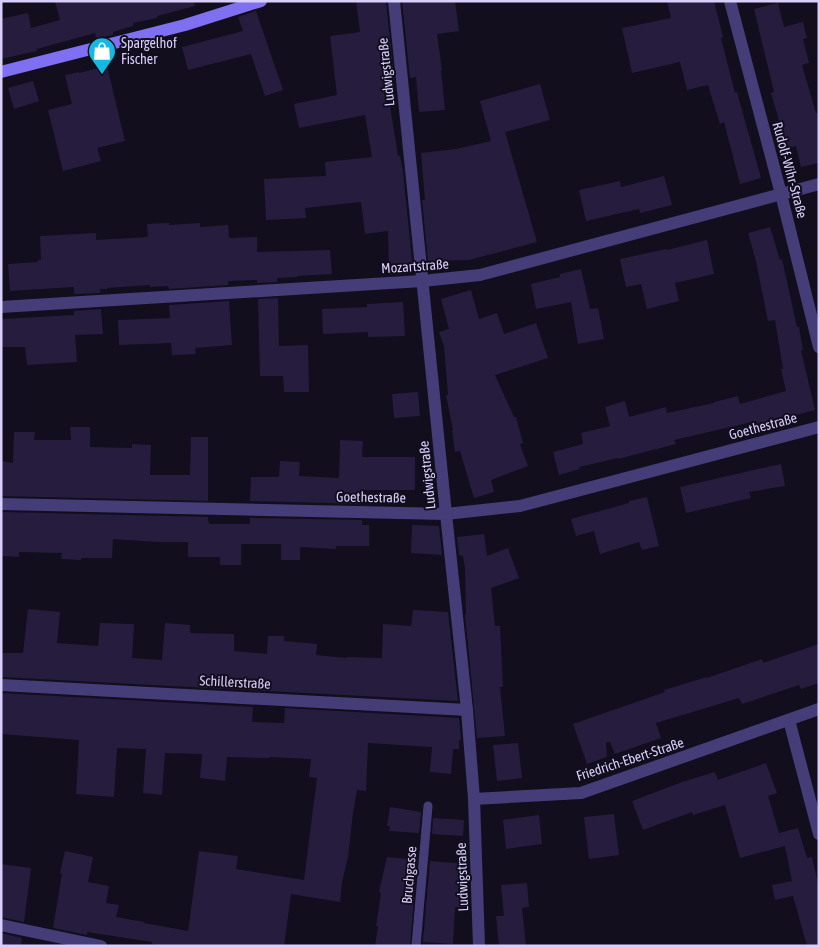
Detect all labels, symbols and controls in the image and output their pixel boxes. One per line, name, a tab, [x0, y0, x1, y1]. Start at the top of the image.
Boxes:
place label: Spargelhof Fischer	[121, 35, 177, 67]
shop icon: Spargelhof Fischer	[87, 36, 117, 75]
street label: Ludwigstraße	[374, 37, 398, 107]
street label: Rudolf-Wihr-Straße	[769, 120, 811, 220]
street label: Mozartstraße	[381, 256, 449, 276]
street label: Goethestraße	[727, 409, 799, 443]
street label: Ludwigstraße	[415, 440, 439, 510]
street label: Goethestraße	[336, 488, 406, 506]
street label: Schillerstraße	[199, 672, 271, 692]
street label: Friedrich-Ebert-Straße	[574, 734, 686, 784]
street label: Ludwigstraße	[453, 842, 471, 912]
street label: Bruchgasse	[399, 845, 419, 905]

